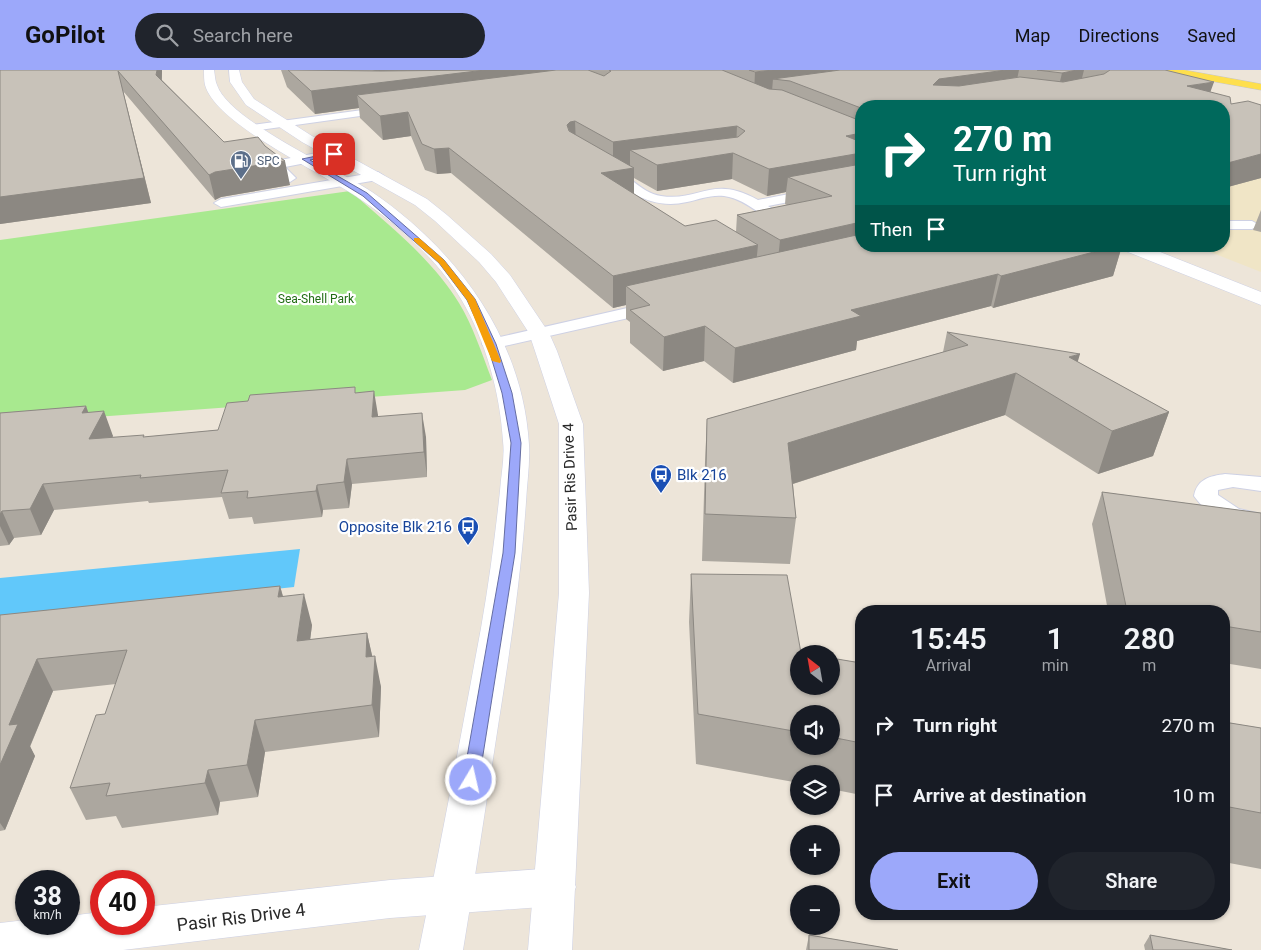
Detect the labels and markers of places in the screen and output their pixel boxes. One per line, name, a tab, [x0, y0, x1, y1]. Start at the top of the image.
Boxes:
pin	[313, 133, 355, 175]
fuel station icon: SPC	[229, 149, 253, 180]
place label: SPC	[257, 154, 280, 168]
bus stop icon: Blk 216	[649, 463, 673, 494]
place label: Blk 216	[677, 466, 727, 484]
bus stop icon: Opposite Blk 216	[456, 515, 480, 546]
place label: Opposite Blk 216	[339, 518, 452, 536]

